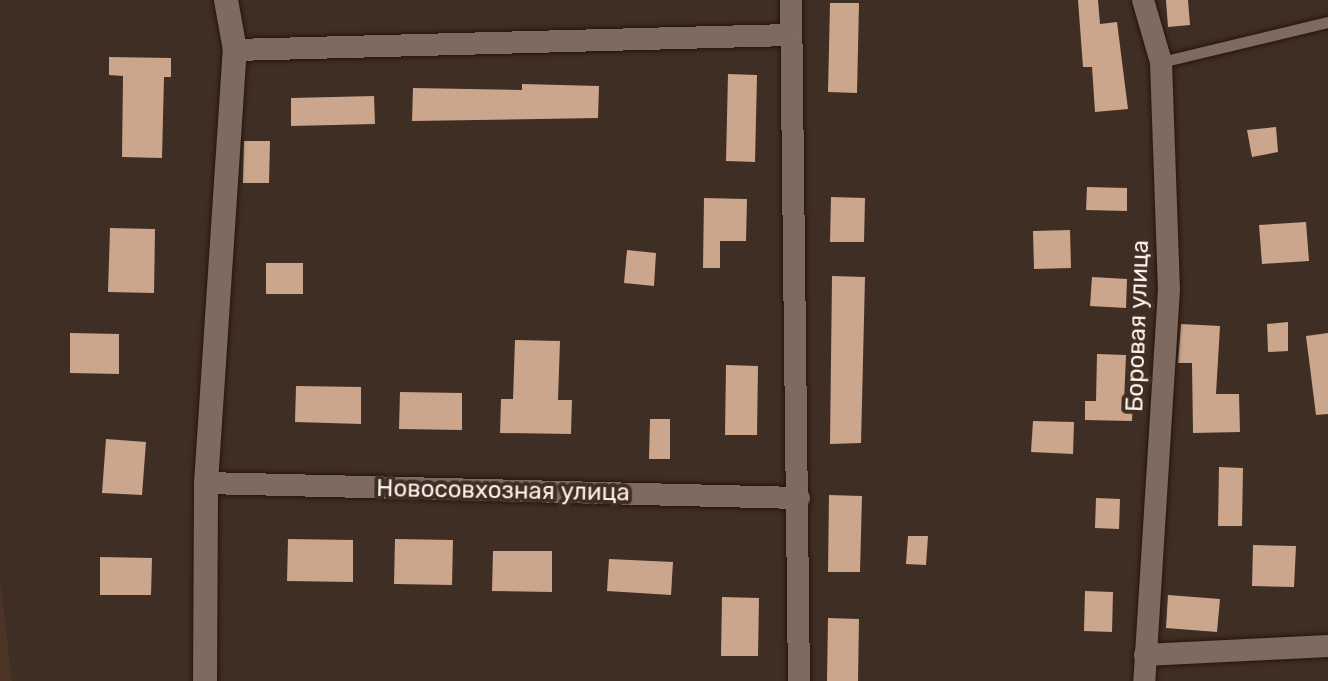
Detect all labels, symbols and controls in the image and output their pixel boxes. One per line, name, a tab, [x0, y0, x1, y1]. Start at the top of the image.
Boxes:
street label: Боровая улица	[1121, 240, 1155, 412]
street label: Новосовхозная улица	[376, 474, 630, 508]

